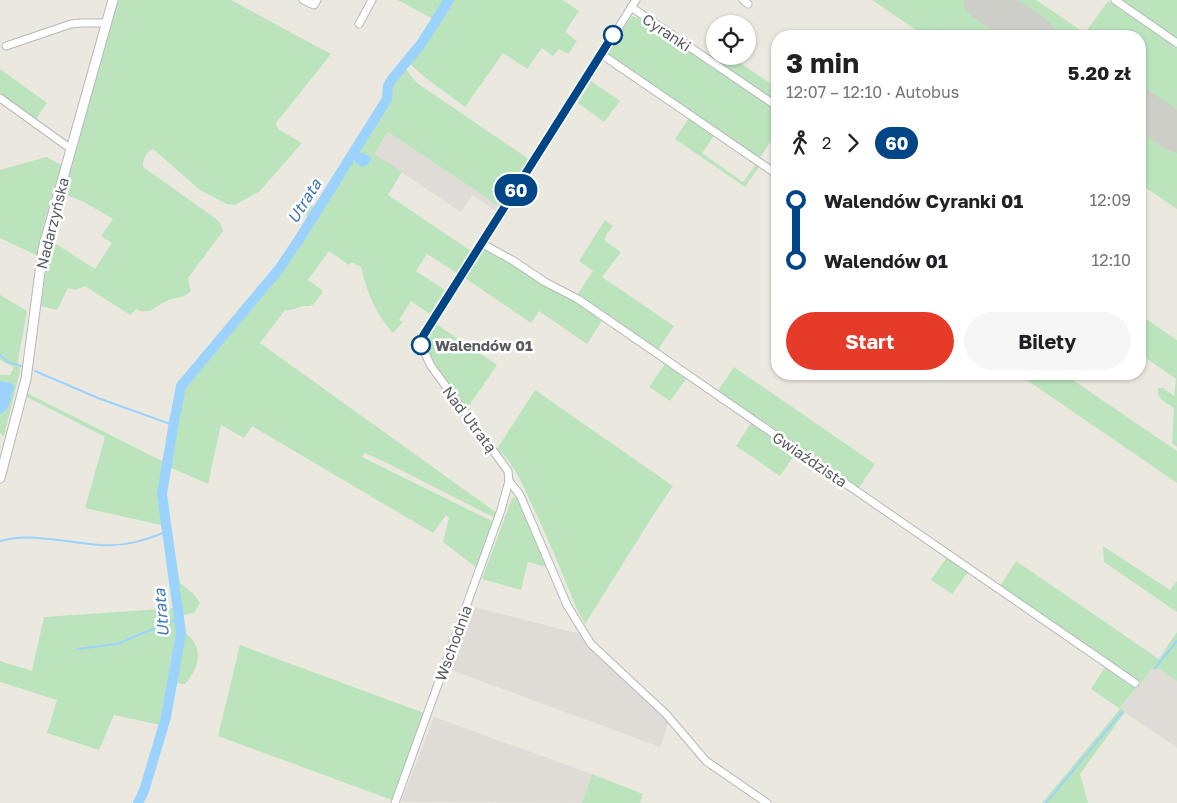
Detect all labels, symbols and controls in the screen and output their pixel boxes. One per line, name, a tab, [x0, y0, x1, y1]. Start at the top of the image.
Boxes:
street label: Cyranki	[639, 9, 695, 55]
map controls	[706, 15, 756, 65]
button: locate	[706, 15, 756, 65]
unlabelled marker	[603, 25, 623, 45]
text: 3 min	[786, 46, 859, 79]
text: 5.20 zł	[1068, 61, 1131, 84]
text: 12:07 – 12:10 · Autobus	[786, 82, 959, 102]
icon: walk	[786, 129, 814, 157]
icon: forward	[839, 129, 867, 157]
text: 60	[885, 132, 908, 154]
text: 2	[822, 133, 831, 153]
water label: Utrata	[283, 174, 326, 227]
line badge: 60	[494, 174, 538, 206]
street label: Nadarzyńska	[32, 175, 72, 271]
text: 60	[504, 179, 528, 201]
text: Walendów Cyranki 01	[824, 189, 1023, 212]
text: 12:09	[1090, 190, 1131, 210]
text: Walendów 01	[824, 249, 948, 272]
text: 12:10	[1091, 250, 1131, 270]
button: Start	[786, 312, 954, 370]
button: Bilety	[964, 312, 1131, 370]
marker: Walendów 01	[411, 335, 431, 355]
place label: Walendów 01	[435, 336, 533, 354]
street label: Nad Utratą	[439, 382, 501, 456]
street label: Gwiaździsta	[769, 427, 851, 491]
water label: Utrata	[149, 587, 173, 638]
street label: Wschodnia	[431, 603, 475, 683]

